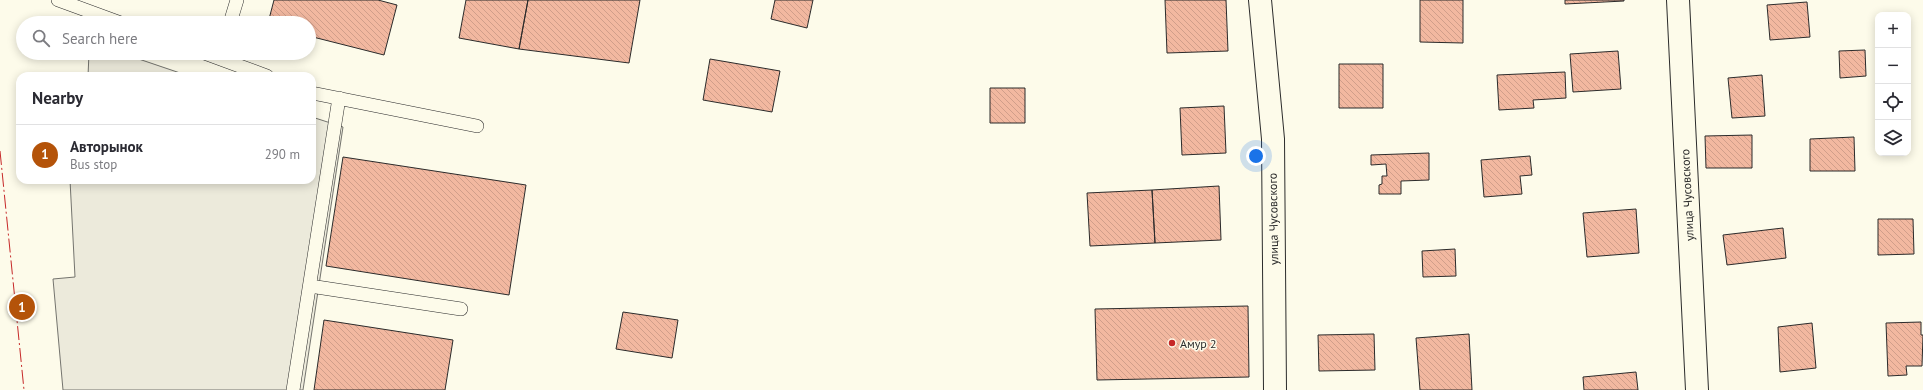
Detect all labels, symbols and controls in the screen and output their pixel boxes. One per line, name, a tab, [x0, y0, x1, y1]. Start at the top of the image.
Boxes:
map controls	[1875, 12, 1911, 156]
button: +	[1875, 12, 1911, 48]
search box	[16, 16, 316, 60]
icon: search	[30, 27, 52, 49]
text: Search here	[62, 29, 138, 48]
button: −	[1875, 48, 1911, 84]
button: locate	[1875, 84, 1911, 120]
text: Nearby	[32, 87, 83, 109]
button: layers	[1875, 120, 1911, 156]
text: Авторынок	[70, 137, 143, 156]
text: 1	[41, 146, 49, 163]
text: 290 m	[265, 146, 300, 163]
your location	[1246, 146, 1266, 166]
street label: улица Чусовского	[1677, 149, 1697, 241]
text: Bus stop	[70, 156, 117, 173]
street label: улица Чусовского	[1265, 173, 1281, 265]
pin: 1	[9, 292, 35, 322]
place label: Амур 2	[1180, 336, 1217, 351]
marker: Амур 2	[1167, 338, 1177, 348]

